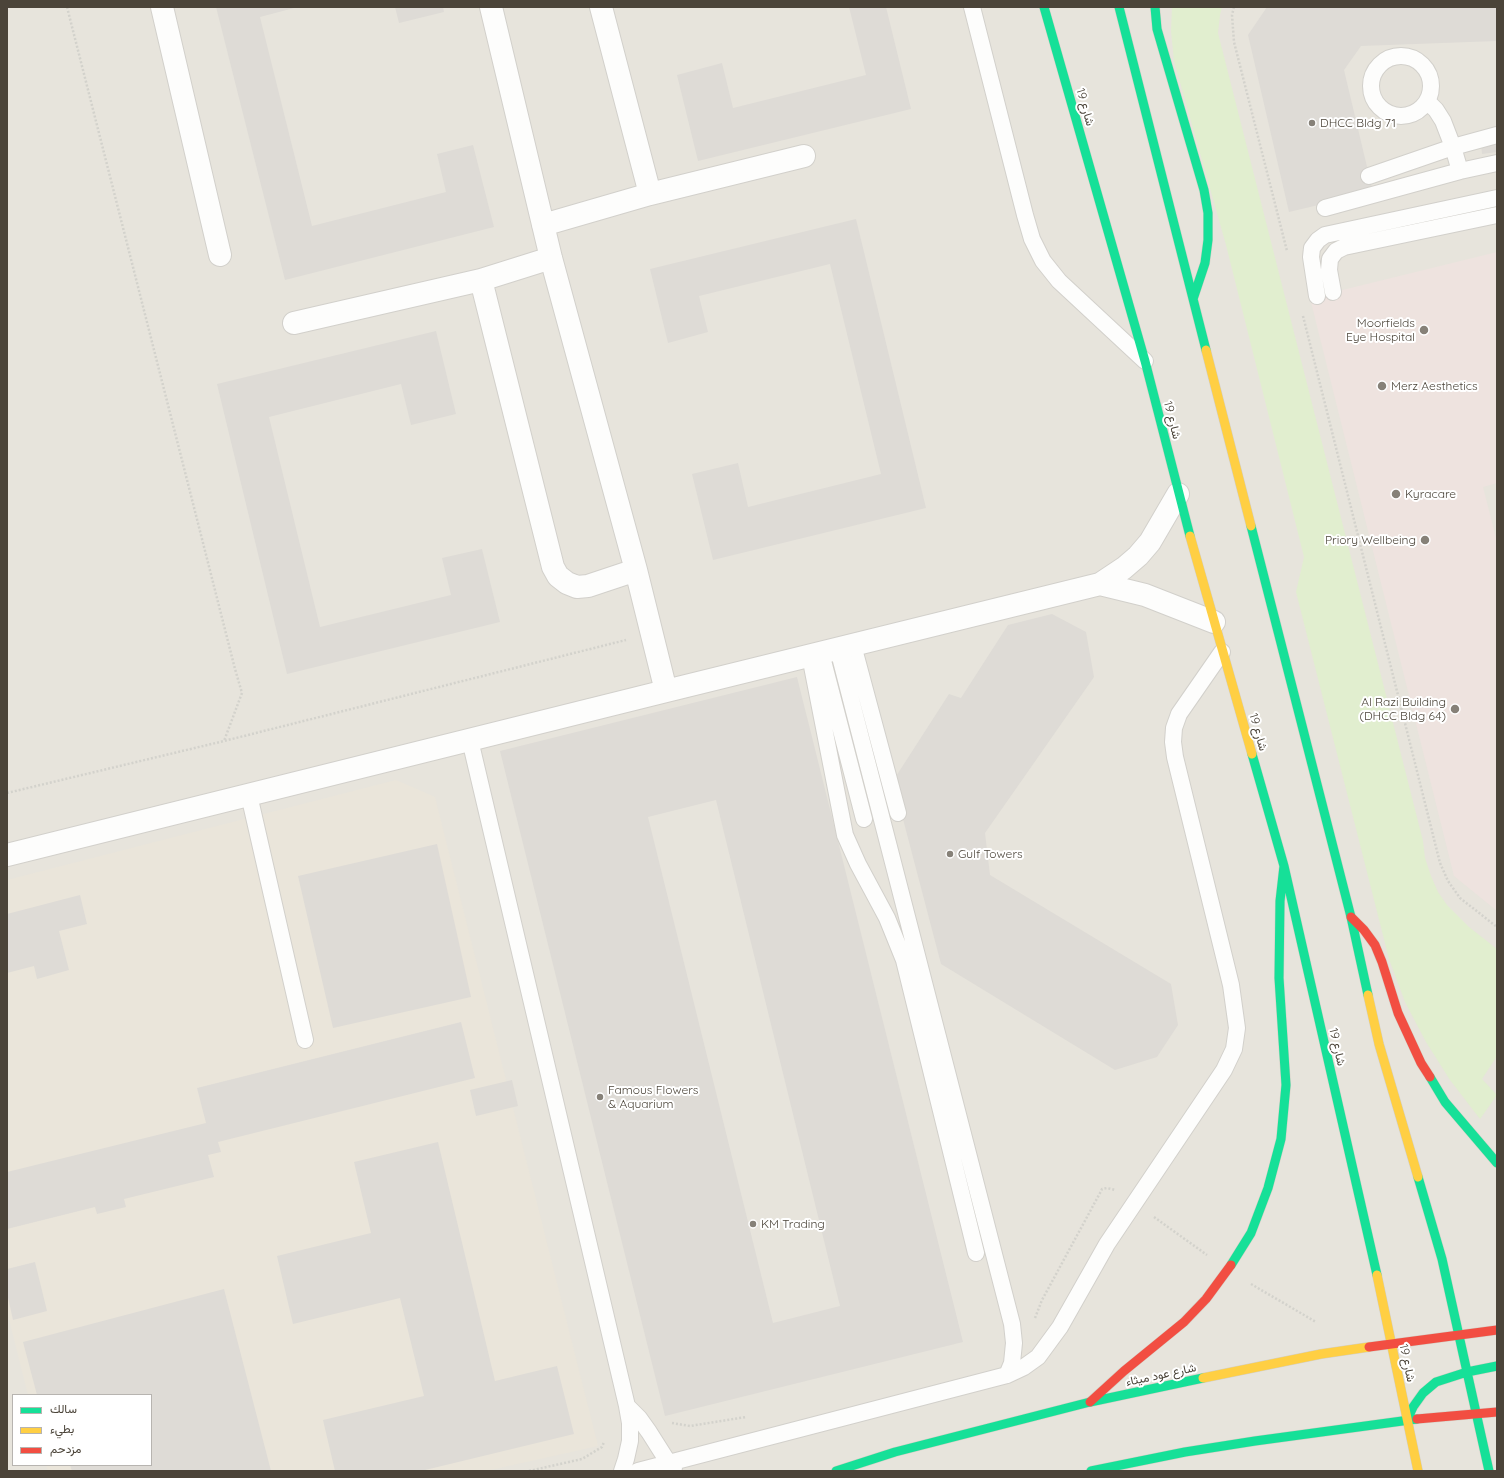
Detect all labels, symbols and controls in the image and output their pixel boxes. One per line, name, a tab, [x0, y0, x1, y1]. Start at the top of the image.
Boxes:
street label: شارع 19	[1073, 86, 1097, 128]
place label: DHCC Bldg 71	[1320, 116, 1396, 130]
marker: DHCC Bldg 71	[1307, 118, 1317, 128]
place label: Moorfields Eye Hospital	[1346, 316, 1415, 344]
marker: Moorfields Eye Hospital	[1418, 324, 1430, 336]
place label: Merz Aesthetics	[1391, 379, 1478, 393]
marker: Merz Aesthetics	[1376, 380, 1388, 392]
street label: شارع 19	[1160, 400, 1184, 440]
place label: Kyracare	[1405, 487, 1456, 501]
marker: Kyracare	[1390, 488, 1402, 500]
place label: Priory Wellbeing	[1325, 533, 1416, 547]
marker: Priory Wellbeing	[1419, 534, 1431, 546]
place label: Al Razi Building (DHCC Bldg 64)	[1359, 695, 1446, 723]
marker: Al Razi Building (DHCC Bldg 64)	[1449, 703, 1461, 715]
street label: شارع 19	[1246, 711, 1270, 753]
place label: Gulf Towers	[958, 847, 1023, 861]
marker: Gulf Towers	[945, 849, 955, 859]
street label: شارع 19	[1326, 1027, 1348, 1067]
place label: Famous Flowers & Aquarium	[608, 1083, 698, 1111]
marker: Famous Flowers & Aquarium	[595, 1092, 605, 1102]
place label: KM Trading	[761, 1217, 825, 1231]
marker: KM Trading	[748, 1219, 758, 1229]
street label: شارع 19	[1396, 1343, 1418, 1383]
street label: شارع عود ميثاء	[1125, 1361, 1197, 1389]
legend	[12, 1394, 152, 1466]
text: سالك	[50, 1401, 77, 1416]
text: بطيء	[50, 1421, 74, 1436]
text: مزدحم	[50, 1441, 81, 1456]

